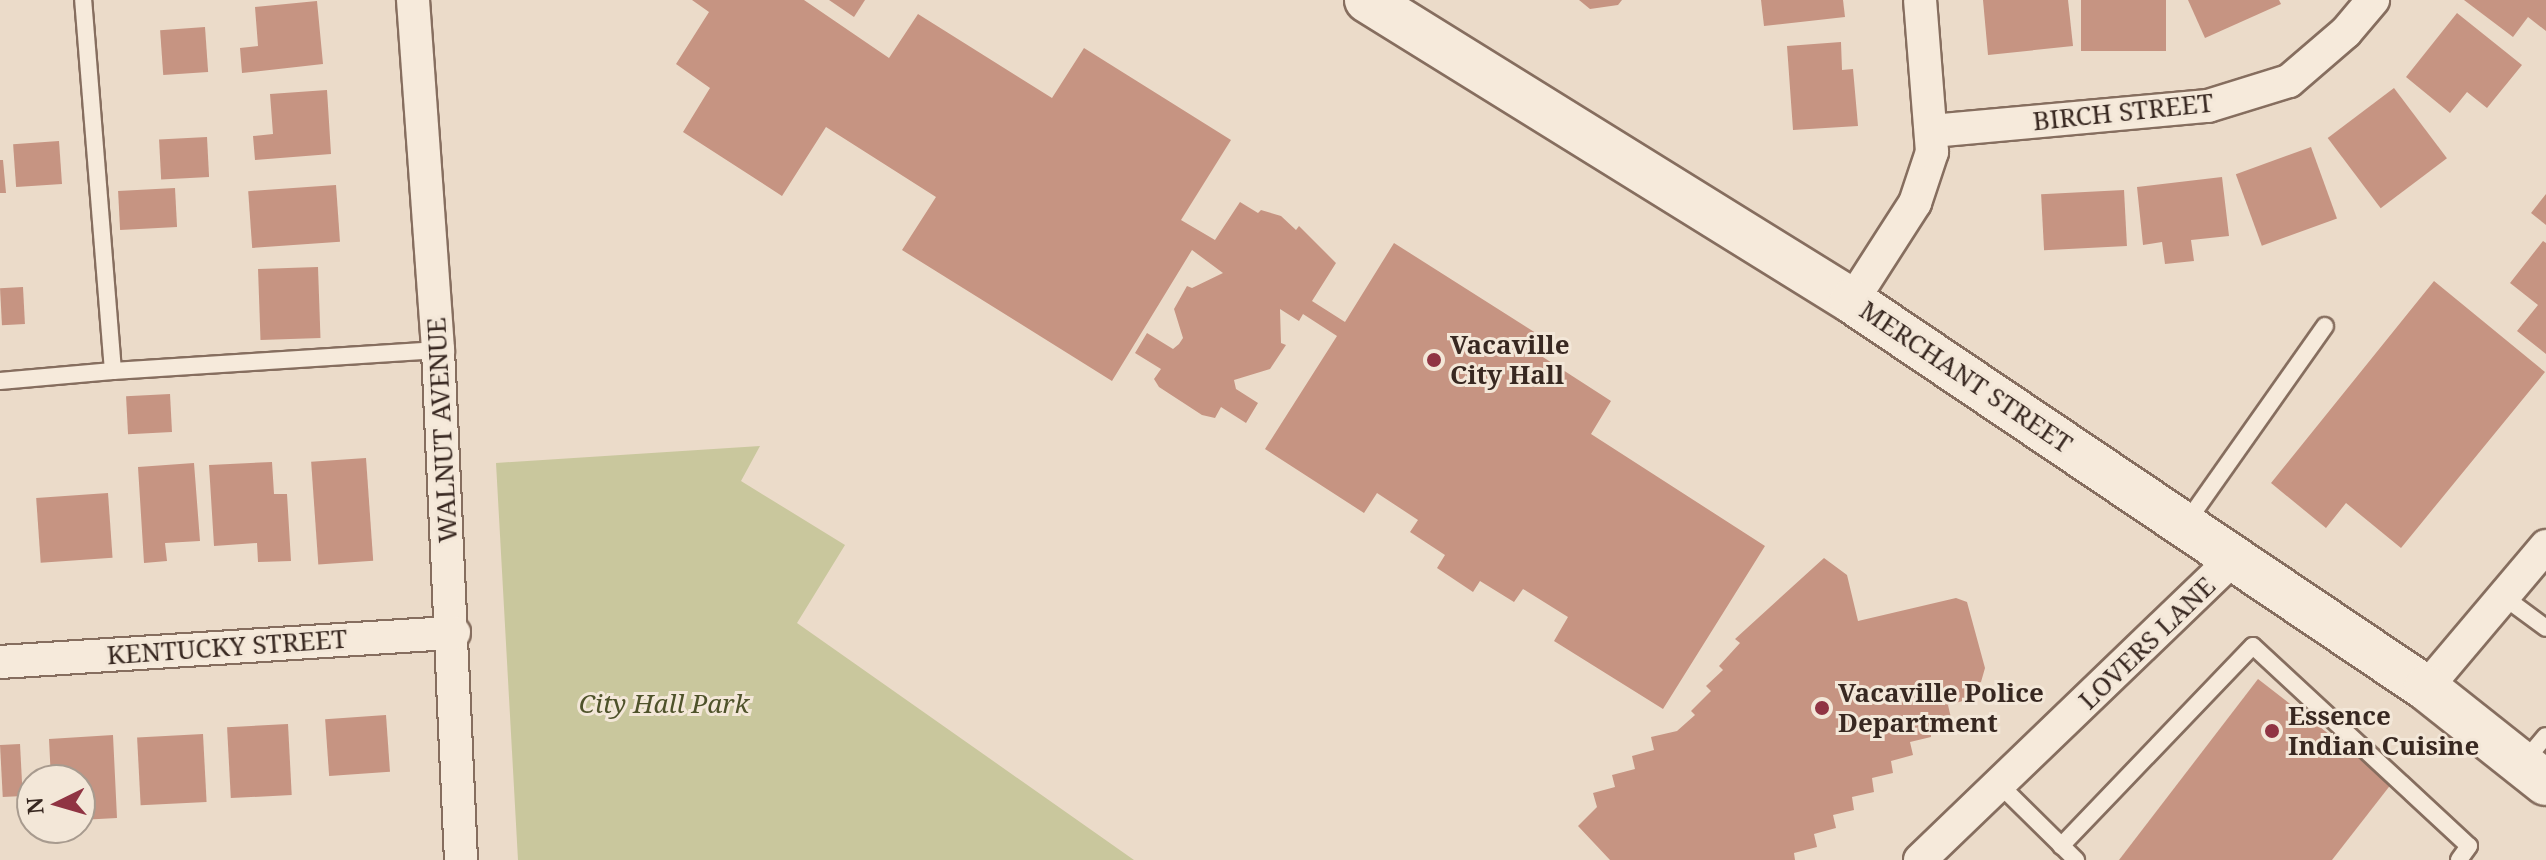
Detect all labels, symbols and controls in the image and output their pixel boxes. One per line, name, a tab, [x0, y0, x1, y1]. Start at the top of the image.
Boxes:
street label: BIRCH STREET	[2031, 87, 2215, 137]
street label: MERCHANT STREET	[1854, 294, 2078, 460]
street label: WALNUT AVENUE	[421, 316, 463, 544]
place label: Vacaville City Hall	[1450, 329, 1570, 390]
marker: Vacaville City Hall	[1425, 351, 1443, 369]
street label: LOVERS LANE	[2072, 570, 2222, 716]
street label: KENTUCKY STREET	[106, 623, 348, 671]
place label: Vacaville Police Department	[1838, 677, 2044, 738]
park label: City Hall Park	[579, 688, 749, 720]
marker: Vacaville Police Department	[1813, 699, 1831, 717]
place label: Essence Indian Cuisine	[2288, 700, 2479, 762]
marker: Essence Indian Cuisine	[2263, 722, 2281, 740]
north arrow	[16, 764, 96, 844]
text: N	[18, 796, 50, 816]

